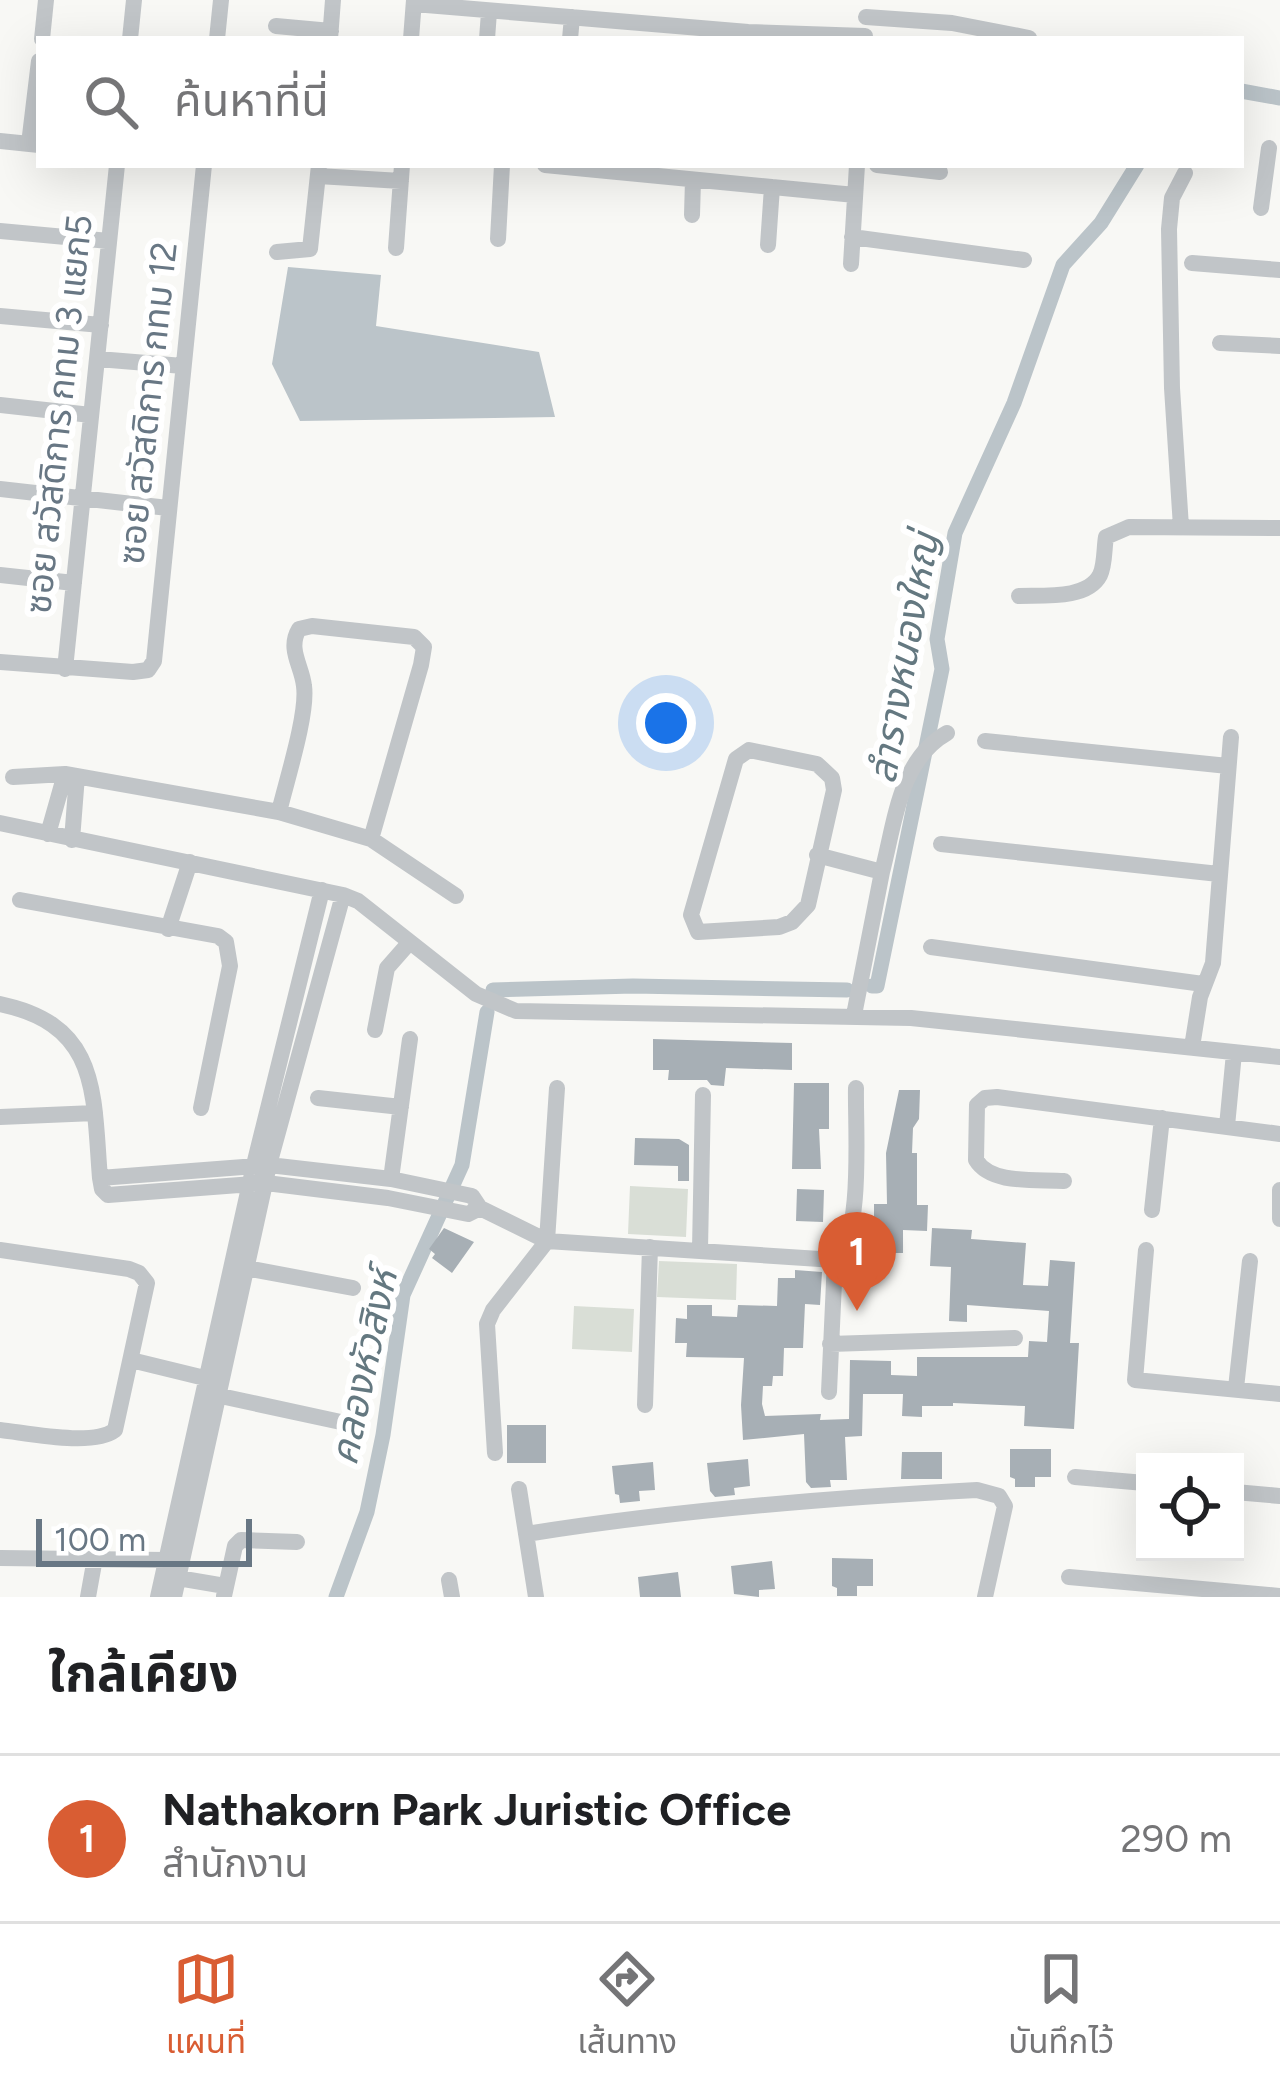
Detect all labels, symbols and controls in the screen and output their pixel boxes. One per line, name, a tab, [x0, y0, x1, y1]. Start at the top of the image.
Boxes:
search box	[36, 36, 1244, 168]
icon: search	[78, 69, 144, 135]
text: ค้นหาที่นี่	[174, 73, 329, 127]
street label: ซอย สวัสดิการ กทม 3 แยก5	[16, 213, 101, 616]
street label: ซอย สวัสดิการ กทม 12	[109, 240, 186, 567]
water label: ลำรางหนองใหญ่	[858, 524, 950, 787]
your location	[636, 693, 696, 753]
pin: 1	[818, 1212, 896, 1311]
water label: คลองหัวสิงห์	[320, 1258, 409, 1469]
map controls	[1136, 1453, 1244, 1561]
button: locate	[1136, 1453, 1244, 1561]
scale bar	[36, 1513, 252, 1566]
text: 100 m	[54, 1520, 146, 1559]
text: ใกล้เคียง	[48, 1643, 238, 1704]
text: Nathakorn Park Juristic Office	[162, 1782, 791, 1836]
text: 1	[79, 1815, 95, 1862]
text: 290 m	[1120, 1815, 1232, 1862]
text: สำนักงาน	[162, 1840, 308, 1887]
tab: แผนที่	[166, 1946, 246, 2068]
tab: เส้นทาง	[577, 1946, 677, 2068]
tab: บันทึกไว้	[1008, 1946, 1114, 2068]

